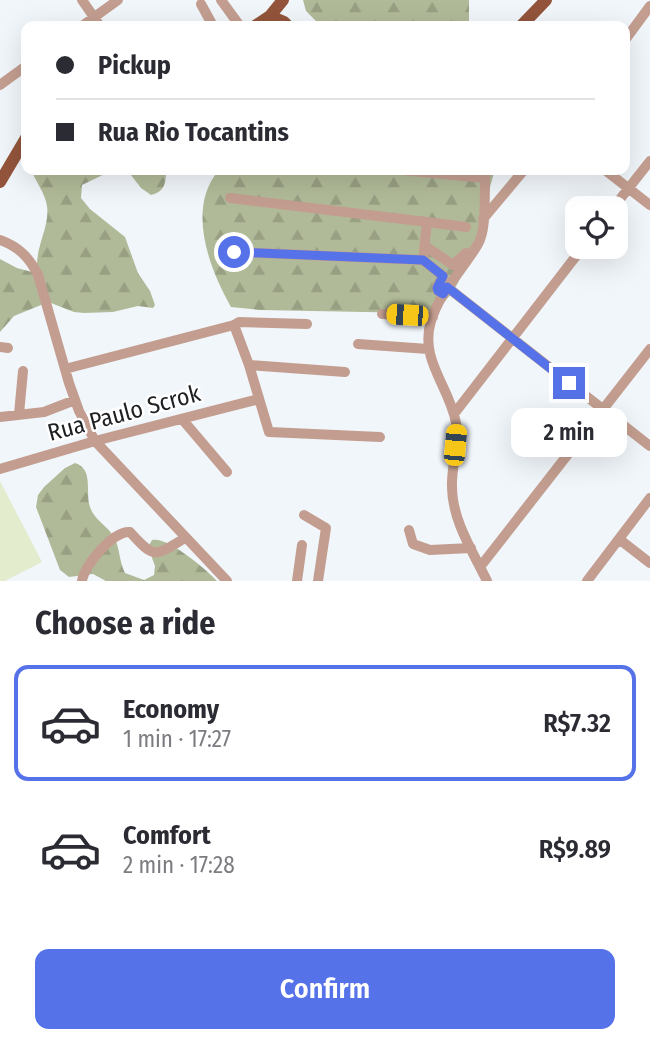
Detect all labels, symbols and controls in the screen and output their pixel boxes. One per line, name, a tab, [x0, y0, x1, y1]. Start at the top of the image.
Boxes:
text: Pickup	[98, 50, 171, 81]
text: Rua Rio Tocantins	[98, 117, 289, 148]
map controls	[565, 196, 628, 259]
button: locate	[565, 196, 628, 259]
route start	[218, 236, 250, 268]
car	[386, 303, 429, 327]
route end	[553, 367, 585, 399]
street label: Rua Paulo Scrok	[45, 379, 204, 447]
callout: 2 min	[511, 408, 627, 457]
text: 2 min	[543, 418, 595, 446]
car	[443, 423, 468, 467]
text: Choose a ride	[35, 604, 216, 642]
icon: car	[39, 692, 102, 755]
text: Economy	[123, 694, 219, 725]
text: R$7.32	[543, 708, 611, 739]
text: 1 min · 17:27	[123, 725, 231, 753]
icon: car	[39, 818, 102, 881]
text: Comfort	[123, 820, 211, 851]
text: R$9.89	[539, 834, 611, 865]
text: 2 min · 17:28	[123, 851, 235, 879]
button: Confirm	[35, 949, 615, 1029]

